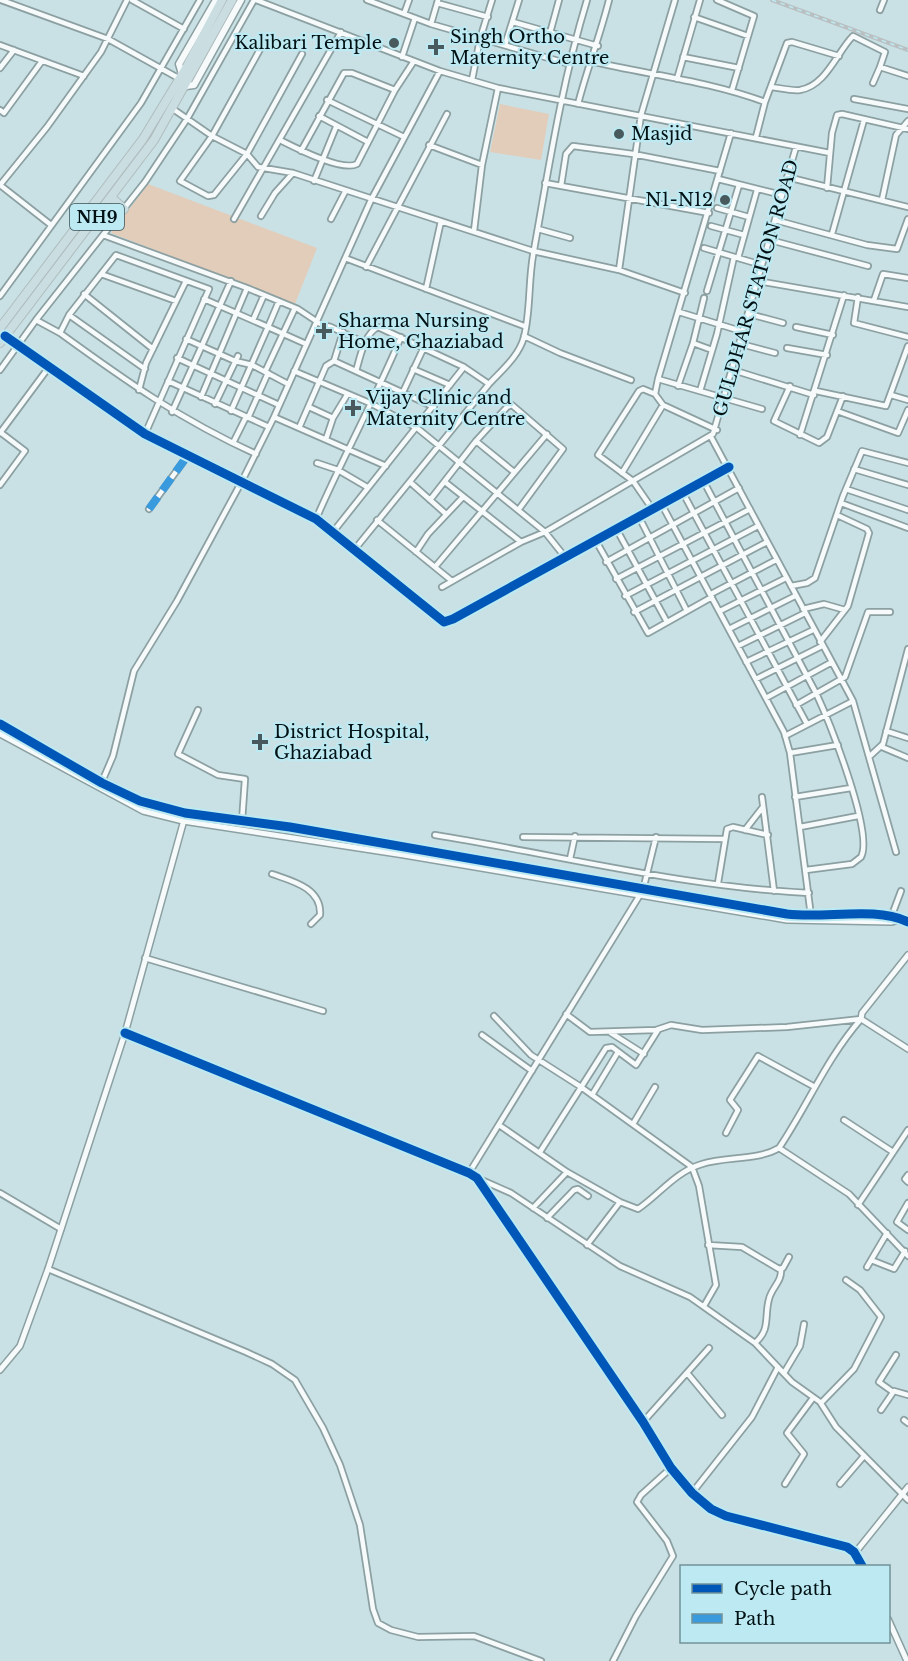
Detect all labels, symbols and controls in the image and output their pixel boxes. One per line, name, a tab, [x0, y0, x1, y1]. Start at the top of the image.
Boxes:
place label: Singh Ortho Maternity Centre	[450, 26, 609, 69]
place label: Kalibari Temple	[234, 32, 382, 54]
marker: Kalibari Temple	[387, 36, 401, 50]
marker: Singh Ortho Maternity Centre	[427, 38, 445, 56]
place label: Masjid	[631, 123, 693, 145]
marker: Masjid	[612, 127, 626, 141]
street label: GULDHAR STATION ROAD	[709, 157, 803, 419]
place label: N1-N12	[645, 189, 713, 211]
marker: N1-N12	[718, 193, 732, 207]
road number: NH9	[70, 204, 124, 230]
place label: Sharma Nursing Home, Ghaziabad	[338, 310, 504, 353]
marker: Sharma Nursing Home, Ghaziabad	[315, 322, 333, 340]
place label: Vijay Clinic and Maternity Centre	[365, 387, 525, 430]
marker: Vijay Clinic and Maternity Centre	[344, 399, 362, 417]
place label: District Hospital, Ghaziabad	[274, 721, 429, 764]
marker: District Hospital, Ghaziabad	[251, 733, 269, 751]
legend	[680, 1565, 890, 1643]
text: Cycle path	[734, 1578, 832, 1600]
text: Path	[734, 1608, 775, 1630]

